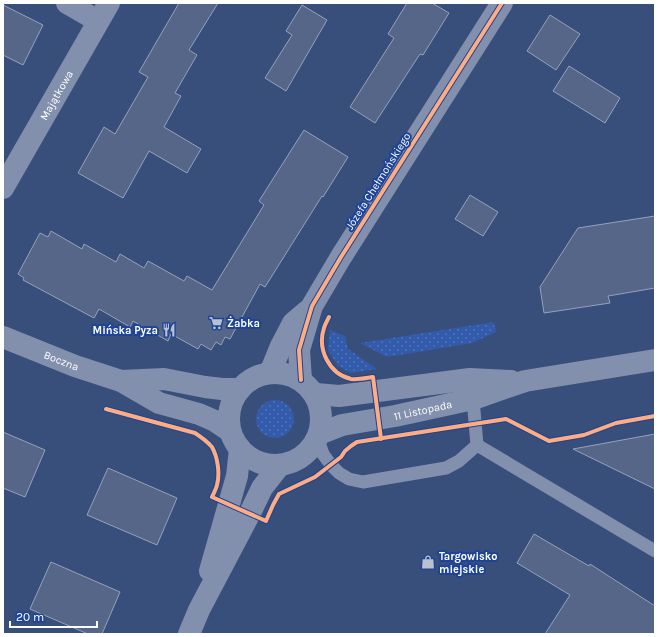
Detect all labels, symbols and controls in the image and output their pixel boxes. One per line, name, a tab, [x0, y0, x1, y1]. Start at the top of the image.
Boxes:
street label: Majątkowa	[37, 68, 76, 123]
street label: Józefa Chełmońskiego	[343, 130, 414, 232]
supermarket icon: Żabka	[208, 315, 224, 331]
place label: Żabka	[227, 316, 260, 330]
restaurant icon: Mińska Pyza	[161, 322, 177, 338]
place label: Mińska Pyza	[93, 324, 158, 337]
street label: Boczna	[42, 348, 80, 374]
street label: 11 Listopada	[393, 398, 453, 423]
place label: Targowisko miejskie	[439, 550, 498, 576]
shop icon: Targowisko miejskie	[420, 554, 436, 570]
scale bar	[10, 603, 97, 629]
text: 20 m	[16, 610, 44, 624]

